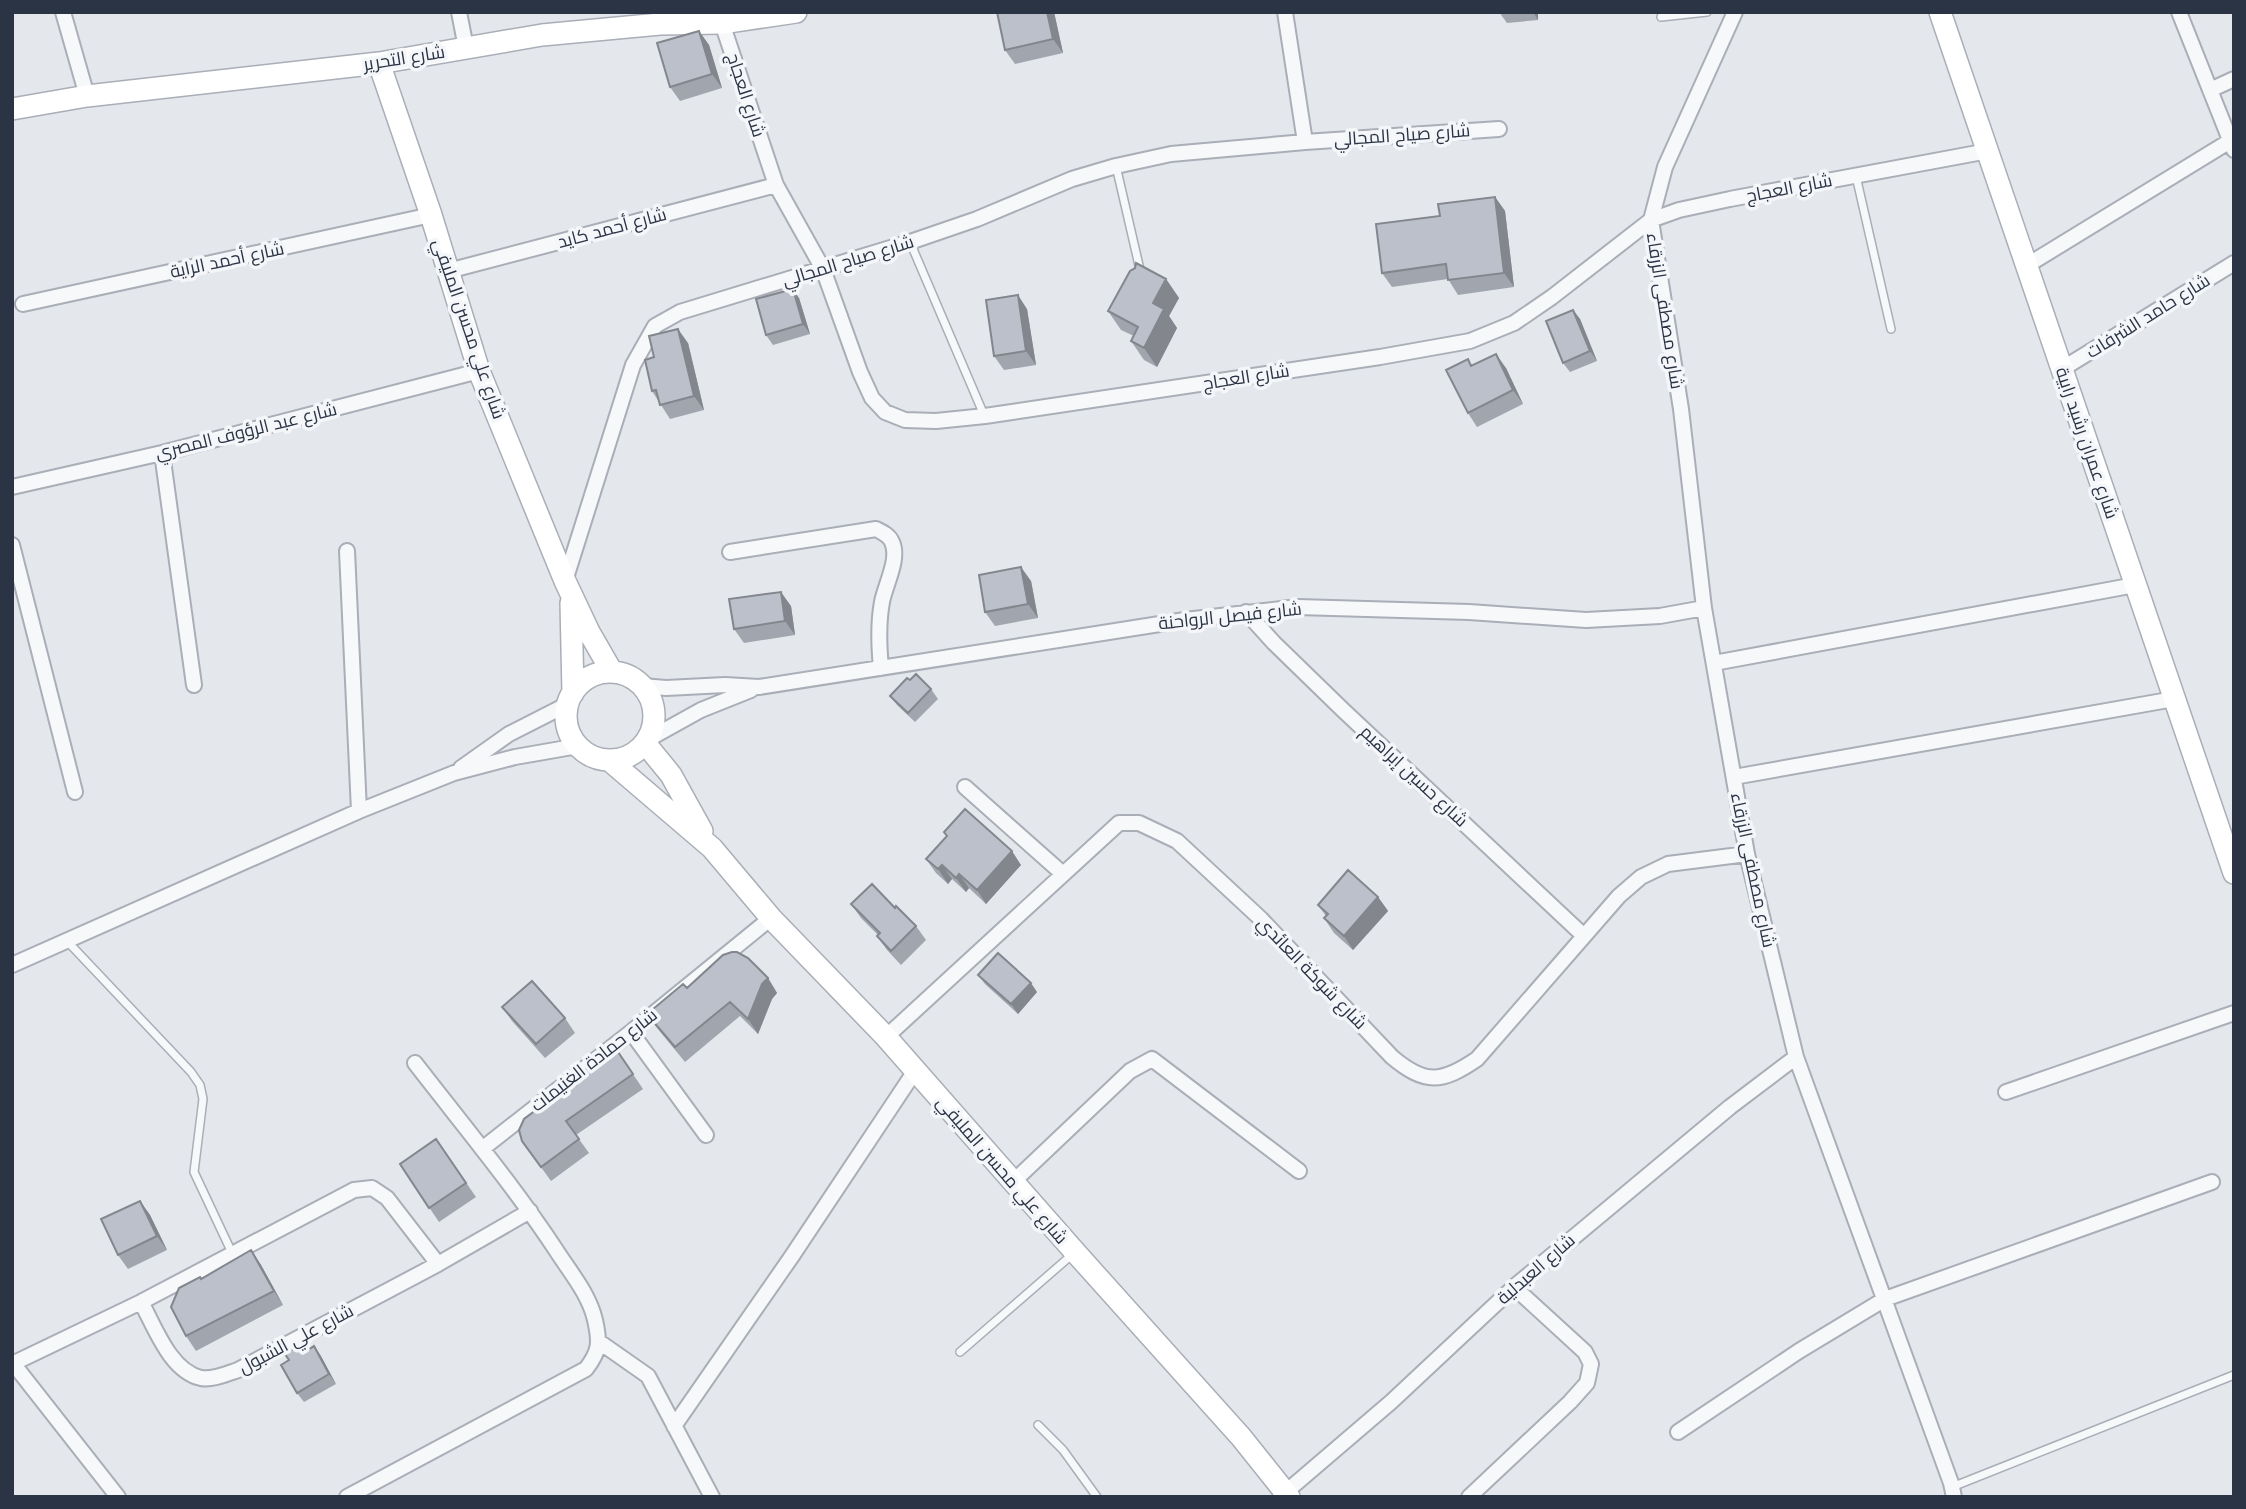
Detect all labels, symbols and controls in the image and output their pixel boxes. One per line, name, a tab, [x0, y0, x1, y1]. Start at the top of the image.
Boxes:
street label: شارع التحرير	[360, 41, 447, 76]
street label: شارع العجاج	[721, 50, 770, 140]
street label: شارع صياح المجالي	[1333, 119, 1471, 154]
street label: شارع العجاج	[1744, 169, 1834, 208]
street label: شارع أحمد كايد	[555, 203, 669, 254]
street label: شارع صياح المجالي	[779, 230, 917, 294]
street label: شارع مصطفى الزرقاء	[1641, 231, 1688, 391]
street label: شارع علي محسن المليفي	[425, 236, 510, 423]
street label: شارع أحمد الراية	[168, 237, 286, 284]
street label: شارع حامد الشرفات	[2082, 269, 2214, 364]
street label: شارع العجاج	[1201, 359, 1291, 396]
street label: شارع عمران رشيد رابية	[2050, 364, 2123, 522]
street label: شارع عبد الرؤوف المصري	[153, 398, 340, 467]
street label: شارع فيصل الرواحنة	[1157, 598, 1303, 635]
street label: شارع حسين إبراهيم	[1355, 721, 1472, 832]
street label: شارع مصطفى الزرقاء	[1725, 790, 1780, 950]
street label: شارع شوكة العائدي	[1250, 912, 1371, 1036]
street label: شارع حمادة الغنيمات	[526, 1004, 662, 1117]
street label: شارع علي محسن المليفي	[929, 1091, 1072, 1251]
street label: شارع العبدلية	[1492, 1229, 1580, 1310]
street label: شارع علي الشبول	[235, 1299, 359, 1381]

